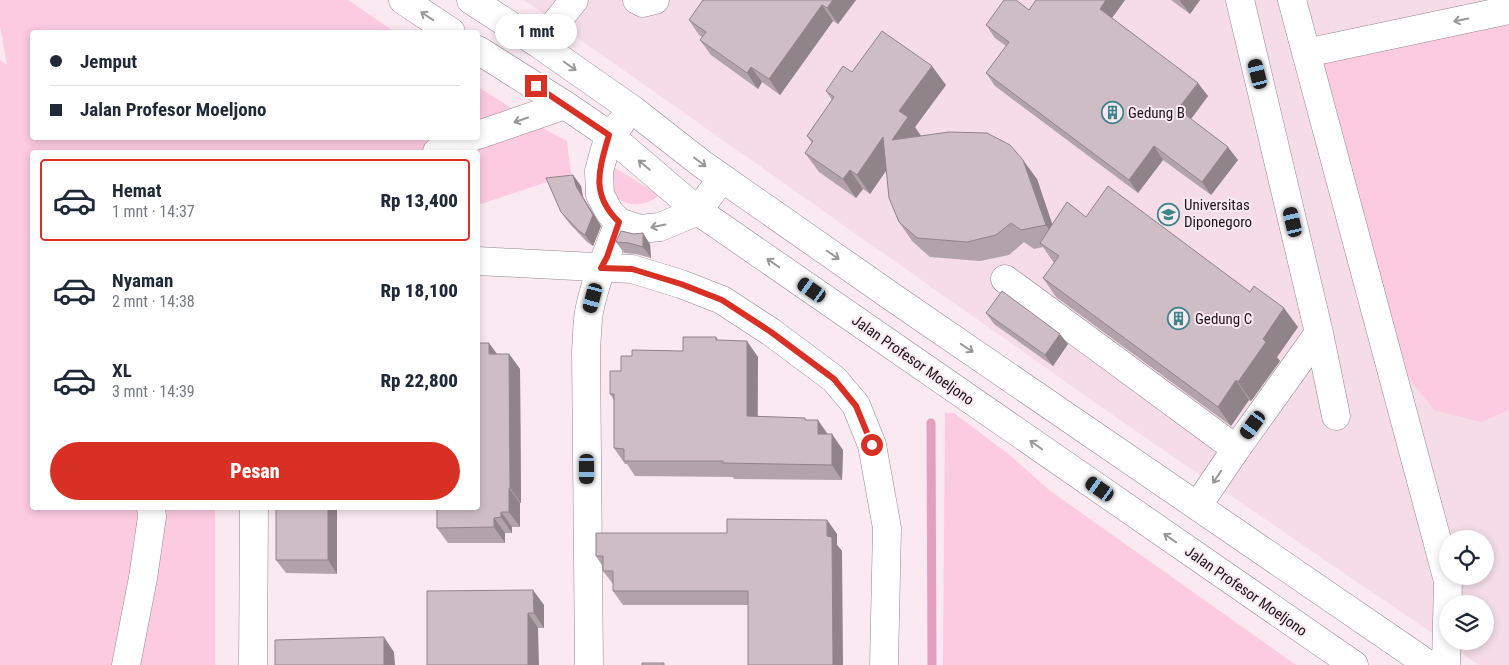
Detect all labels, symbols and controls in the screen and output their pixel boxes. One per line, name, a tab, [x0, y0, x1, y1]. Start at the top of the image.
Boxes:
one-way arrow	[420, 11, 434, 21]
callout: 1 mnt	[495, 13, 577, 48]
one-way arrow	[1454, 16, 1470, 25]
text: 1 mnt	[518, 22, 554, 41]
text: Jemput	[80, 50, 137, 73]
car	[1247, 58, 1268, 90]
one-way arrow	[562, 61, 576, 71]
route end	[525, 75, 547, 97]
text: Jalan Profesor Moeljono	[80, 98, 266, 121]
building icon: Gedung B	[1100, 101, 1124, 125]
place label: Gedung B	[1128, 104, 1185, 122]
one-way arrow	[514, 116, 529, 125]
one-way arrow	[693, 157, 706, 168]
one-way arrow	[637, 159, 650, 171]
icon: car	[52, 178, 97, 223]
text: Hemat	[112, 179, 162, 202]
text: Rp 13,400	[380, 189, 458, 212]
place label: Universitas Diponegoro	[1184, 196, 1252, 231]
text: 1 mnt · 14:37	[112, 202, 195, 221]
school or university icon: Universitas Diponegoro	[1156, 202, 1180, 226]
car	[1282, 206, 1303, 238]
one-way arrow	[651, 222, 667, 231]
one-way arrow	[826, 250, 840, 260]
one-way arrow	[766, 258, 780, 268]
icon: car	[52, 268, 97, 313]
text: Nyaman	[112, 269, 173, 292]
car	[795, 275, 828, 305]
text: Rp 18,100	[380, 279, 458, 302]
car	[581, 282, 604, 314]
text: 2 mnt · 14:38	[112, 292, 195, 311]
building icon: Gedung C	[1167, 307, 1191, 331]
place label: Gedung C	[1195, 310, 1252, 328]
street label: Jalan Profesor Moeljono	[848, 311, 978, 409]
one-way arrow	[960, 343, 974, 353]
icon: car	[52, 358, 97, 403]
text: XL	[112, 359, 132, 382]
text: Rp 22,800	[380, 369, 458, 392]
text: 3 mnt · 14:39	[112, 382, 195, 401]
car	[1238, 408, 1267, 442]
route start	[861, 434, 883, 456]
one-way arrow	[1029, 440, 1043, 450]
button: Pesan	[50, 442, 460, 500]
car	[579, 454, 594, 484]
one-way arrow	[1212, 470, 1222, 484]
car	[1083, 474, 1116, 504]
map controls	[1439, 530, 1494, 650]
button: locate	[1439, 530, 1494, 585]
one-way arrow	[1163, 533, 1177, 543]
street label: Jalan Profesor Moeljono	[1181, 542, 1311, 640]
button: layers	[1439, 595, 1494, 650]

